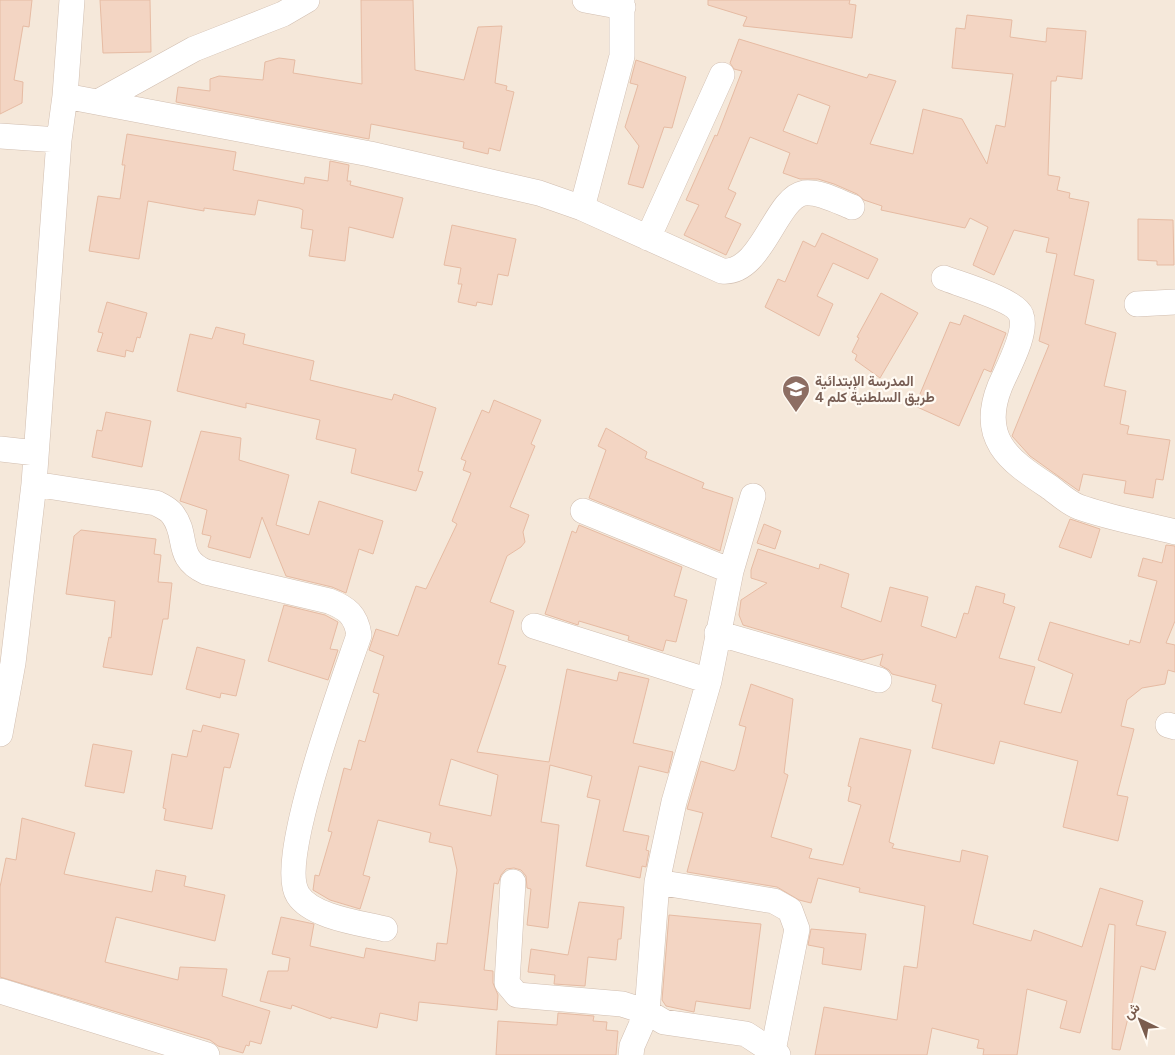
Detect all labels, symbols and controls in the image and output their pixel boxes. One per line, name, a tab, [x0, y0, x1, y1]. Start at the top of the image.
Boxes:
place label: المدرسة الإبتدائية طريق السلطنية كلم 4	[815, 373, 935, 406]
school or university icon: المدرسة الإبتدائية طريق السلطنية كلم 4	[781, 374, 811, 413]
north arrow	[1115, 995, 1165, 1045]
text: ش	[1120, 999, 1144, 1023]

